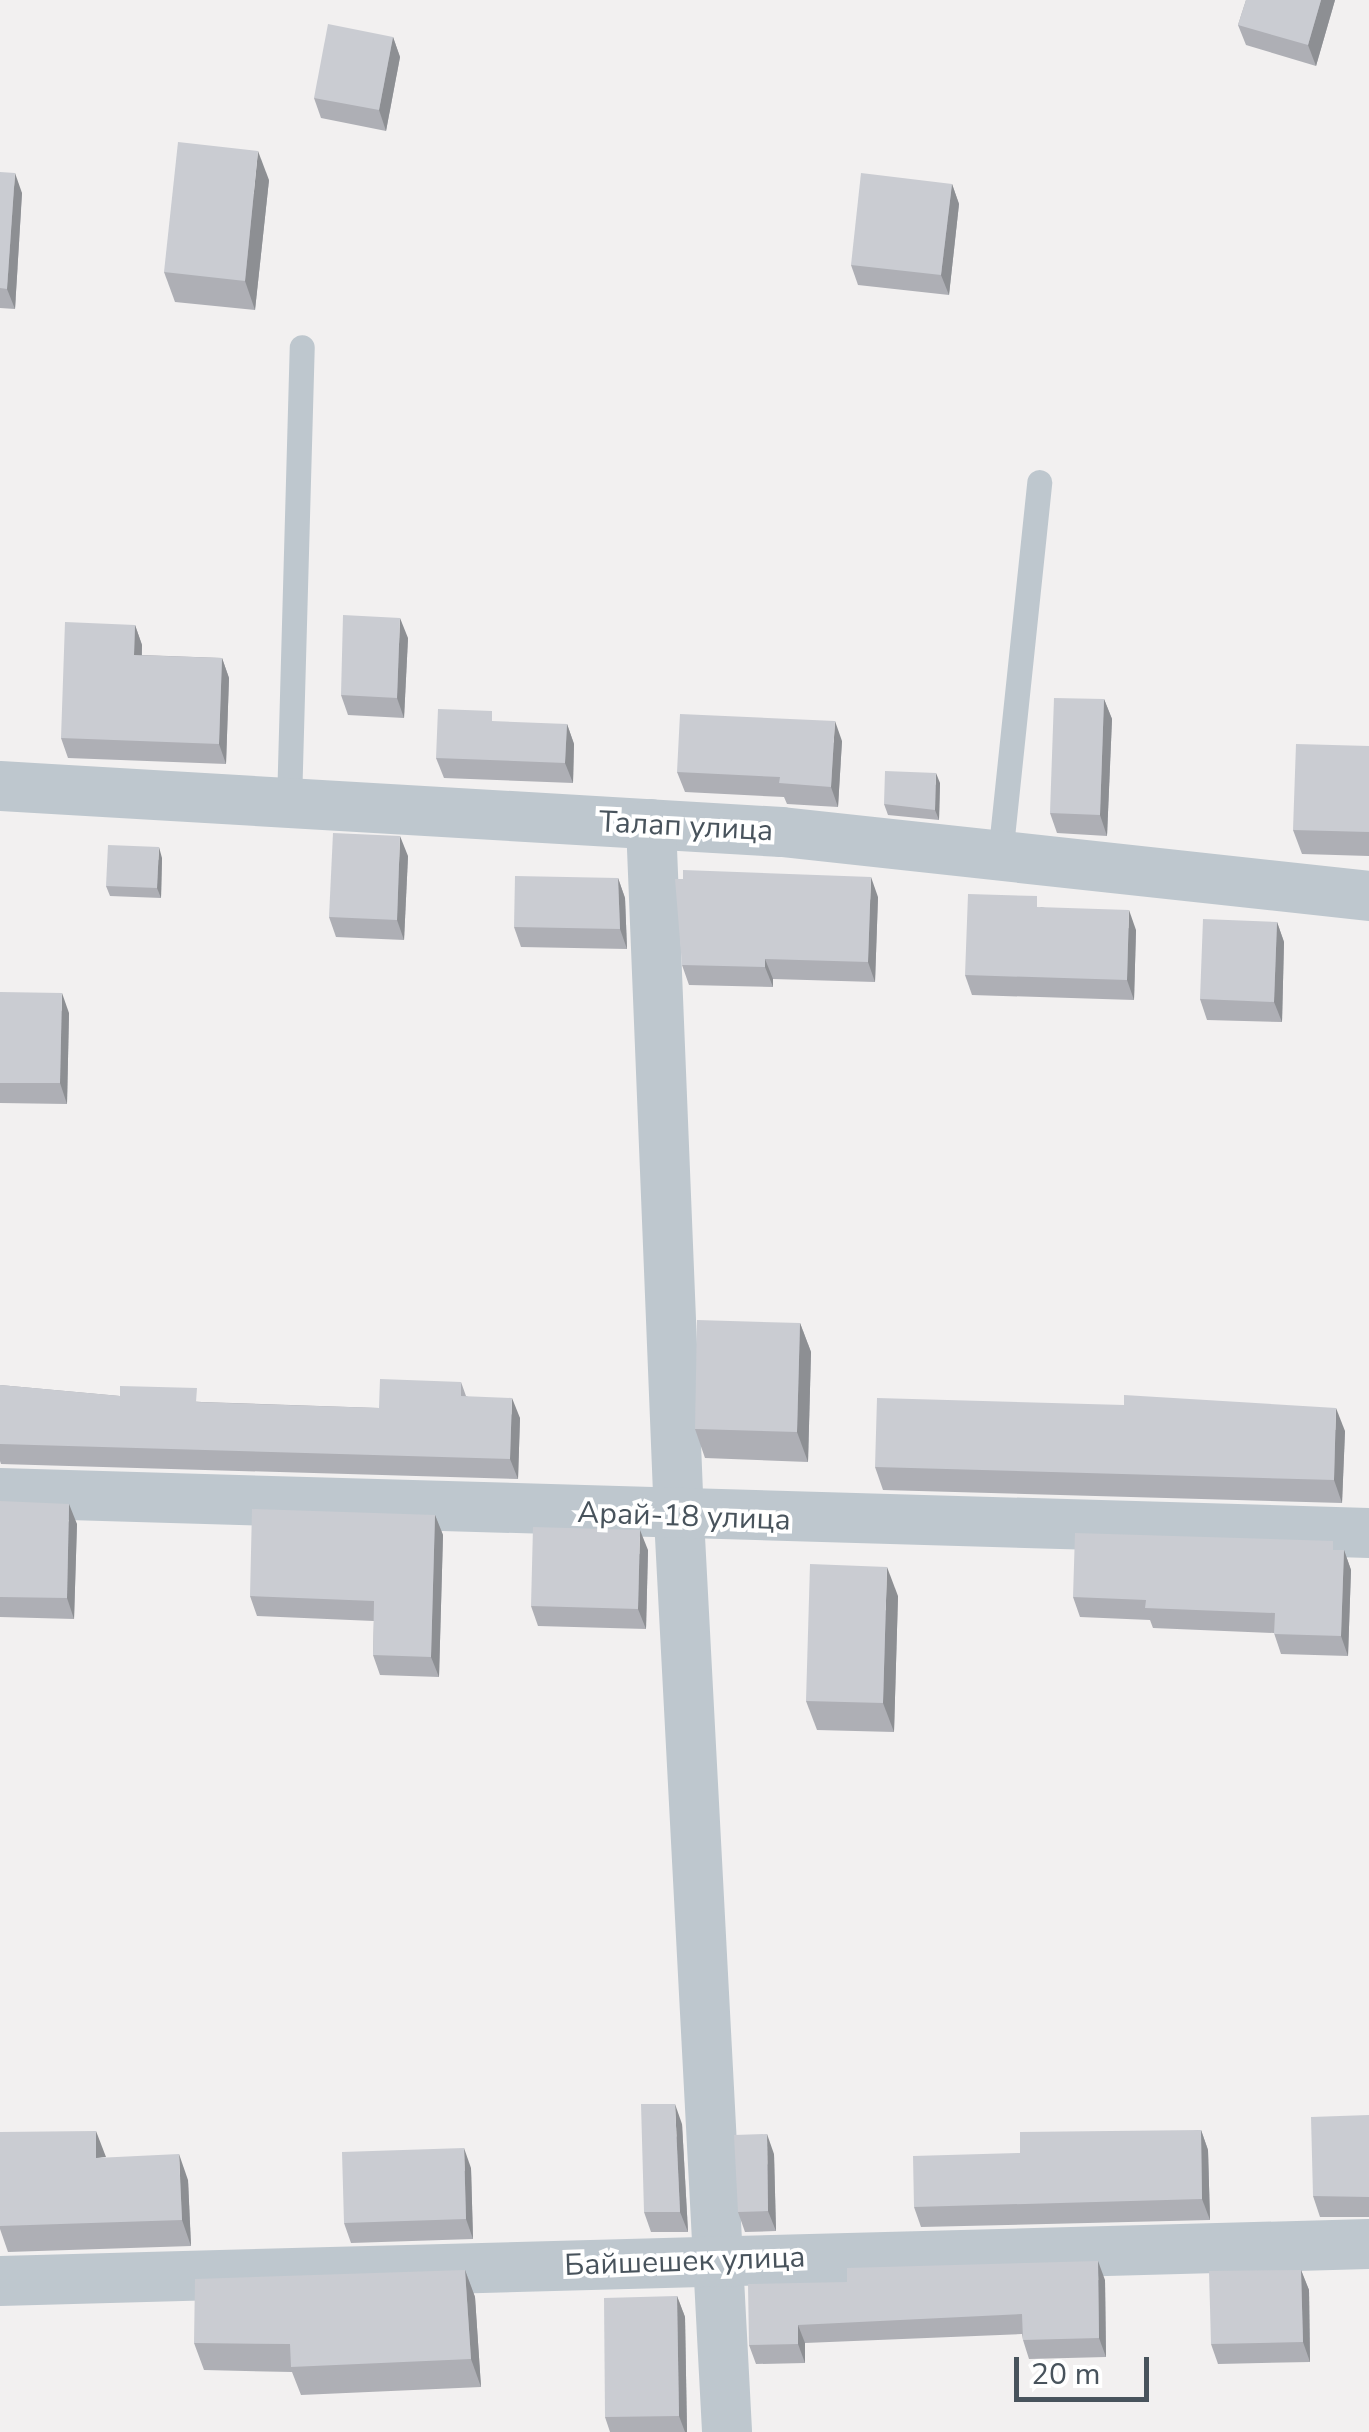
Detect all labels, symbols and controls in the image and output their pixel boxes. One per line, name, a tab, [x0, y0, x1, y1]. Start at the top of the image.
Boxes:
street label: Талап улица	[598, 804, 774, 850]
street label: Арай-18 улица	[577, 1495, 791, 1539]
street label: Байшешек улица	[564, 2240, 806, 2284]
scale bar	[1019, 2337, 1154, 2399]
text: 20 m	[1031, 2354, 1100, 2395]

